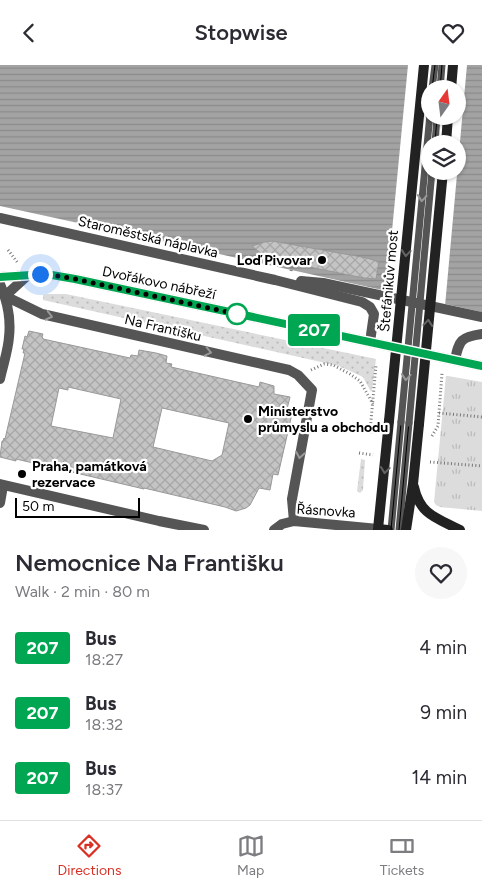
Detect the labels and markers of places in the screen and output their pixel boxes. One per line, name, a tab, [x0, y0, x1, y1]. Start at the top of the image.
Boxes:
place label: Loď Pivovar	[237, 252, 313, 269]
marker: Loď Pivovar	[316, 254, 328, 266]
unlabelled marker	[226, 303, 248, 325]
place label: Ministerstvo průmyslu a obchodu	[258, 403, 388, 436]
marker: Ministerstvo průmyslu a obchodu	[242, 413, 254, 425]
place label: Praha, památková rezervace	[32, 458, 147, 491]
marker: Praha, památková rezervace	[16, 468, 28, 480]

